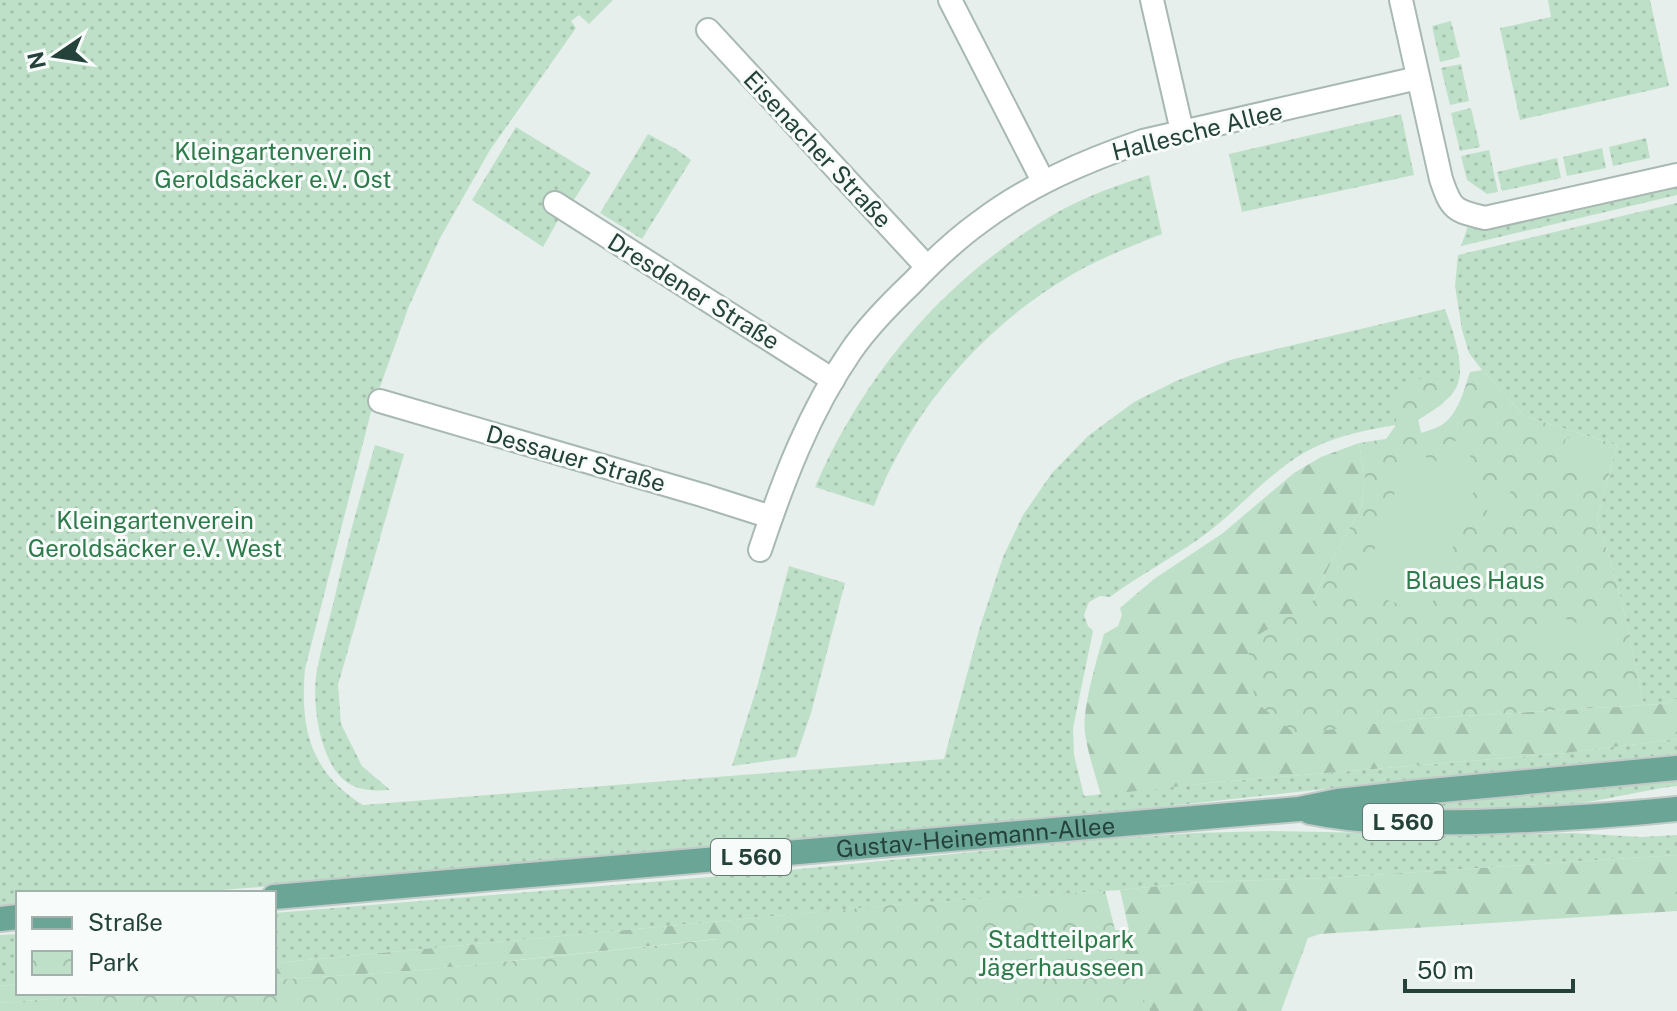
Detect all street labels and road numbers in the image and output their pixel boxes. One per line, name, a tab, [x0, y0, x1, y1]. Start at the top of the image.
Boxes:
street label: Eisenacher Straße	[738, 65, 898, 233]
street label: Hallesche Allee	[1109, 96, 1285, 166]
street label: Dresdener Straße	[603, 227, 785, 355]
street label: Dessauer Straße	[483, 419, 669, 497]
road number: L 560	[1363, 804, 1443, 840]
street label: Gustav-Heinemann-Allee	[835, 811, 1116, 863]
road number: L 560	[711, 839, 791, 875]

